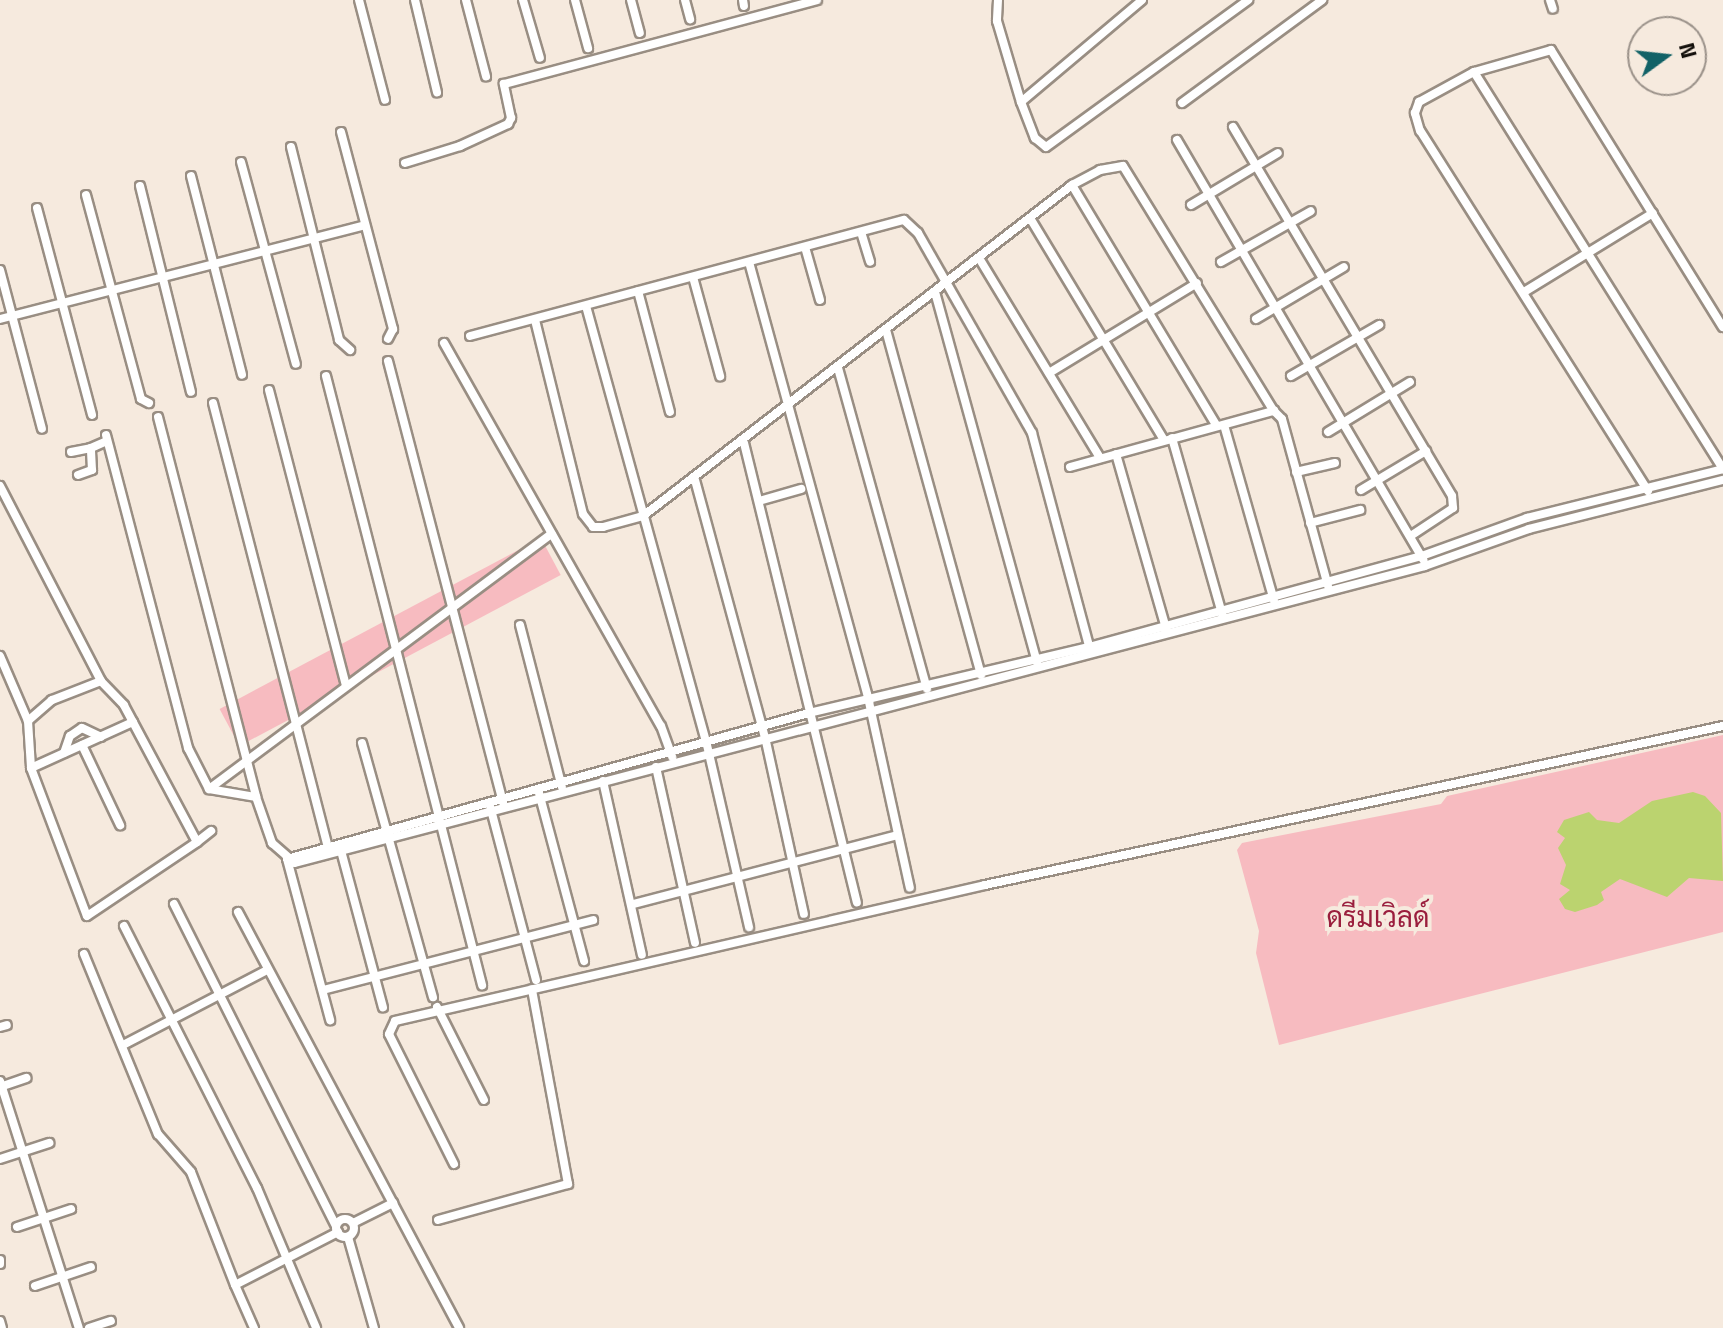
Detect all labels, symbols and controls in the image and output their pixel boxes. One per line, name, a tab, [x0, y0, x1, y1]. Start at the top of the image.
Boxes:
north arrow	[1627, 16, 1707, 96]
text: N	[1670, 39, 1707, 62]
park label: ดรีมเวิลด์	[1326, 900, 1430, 934]

